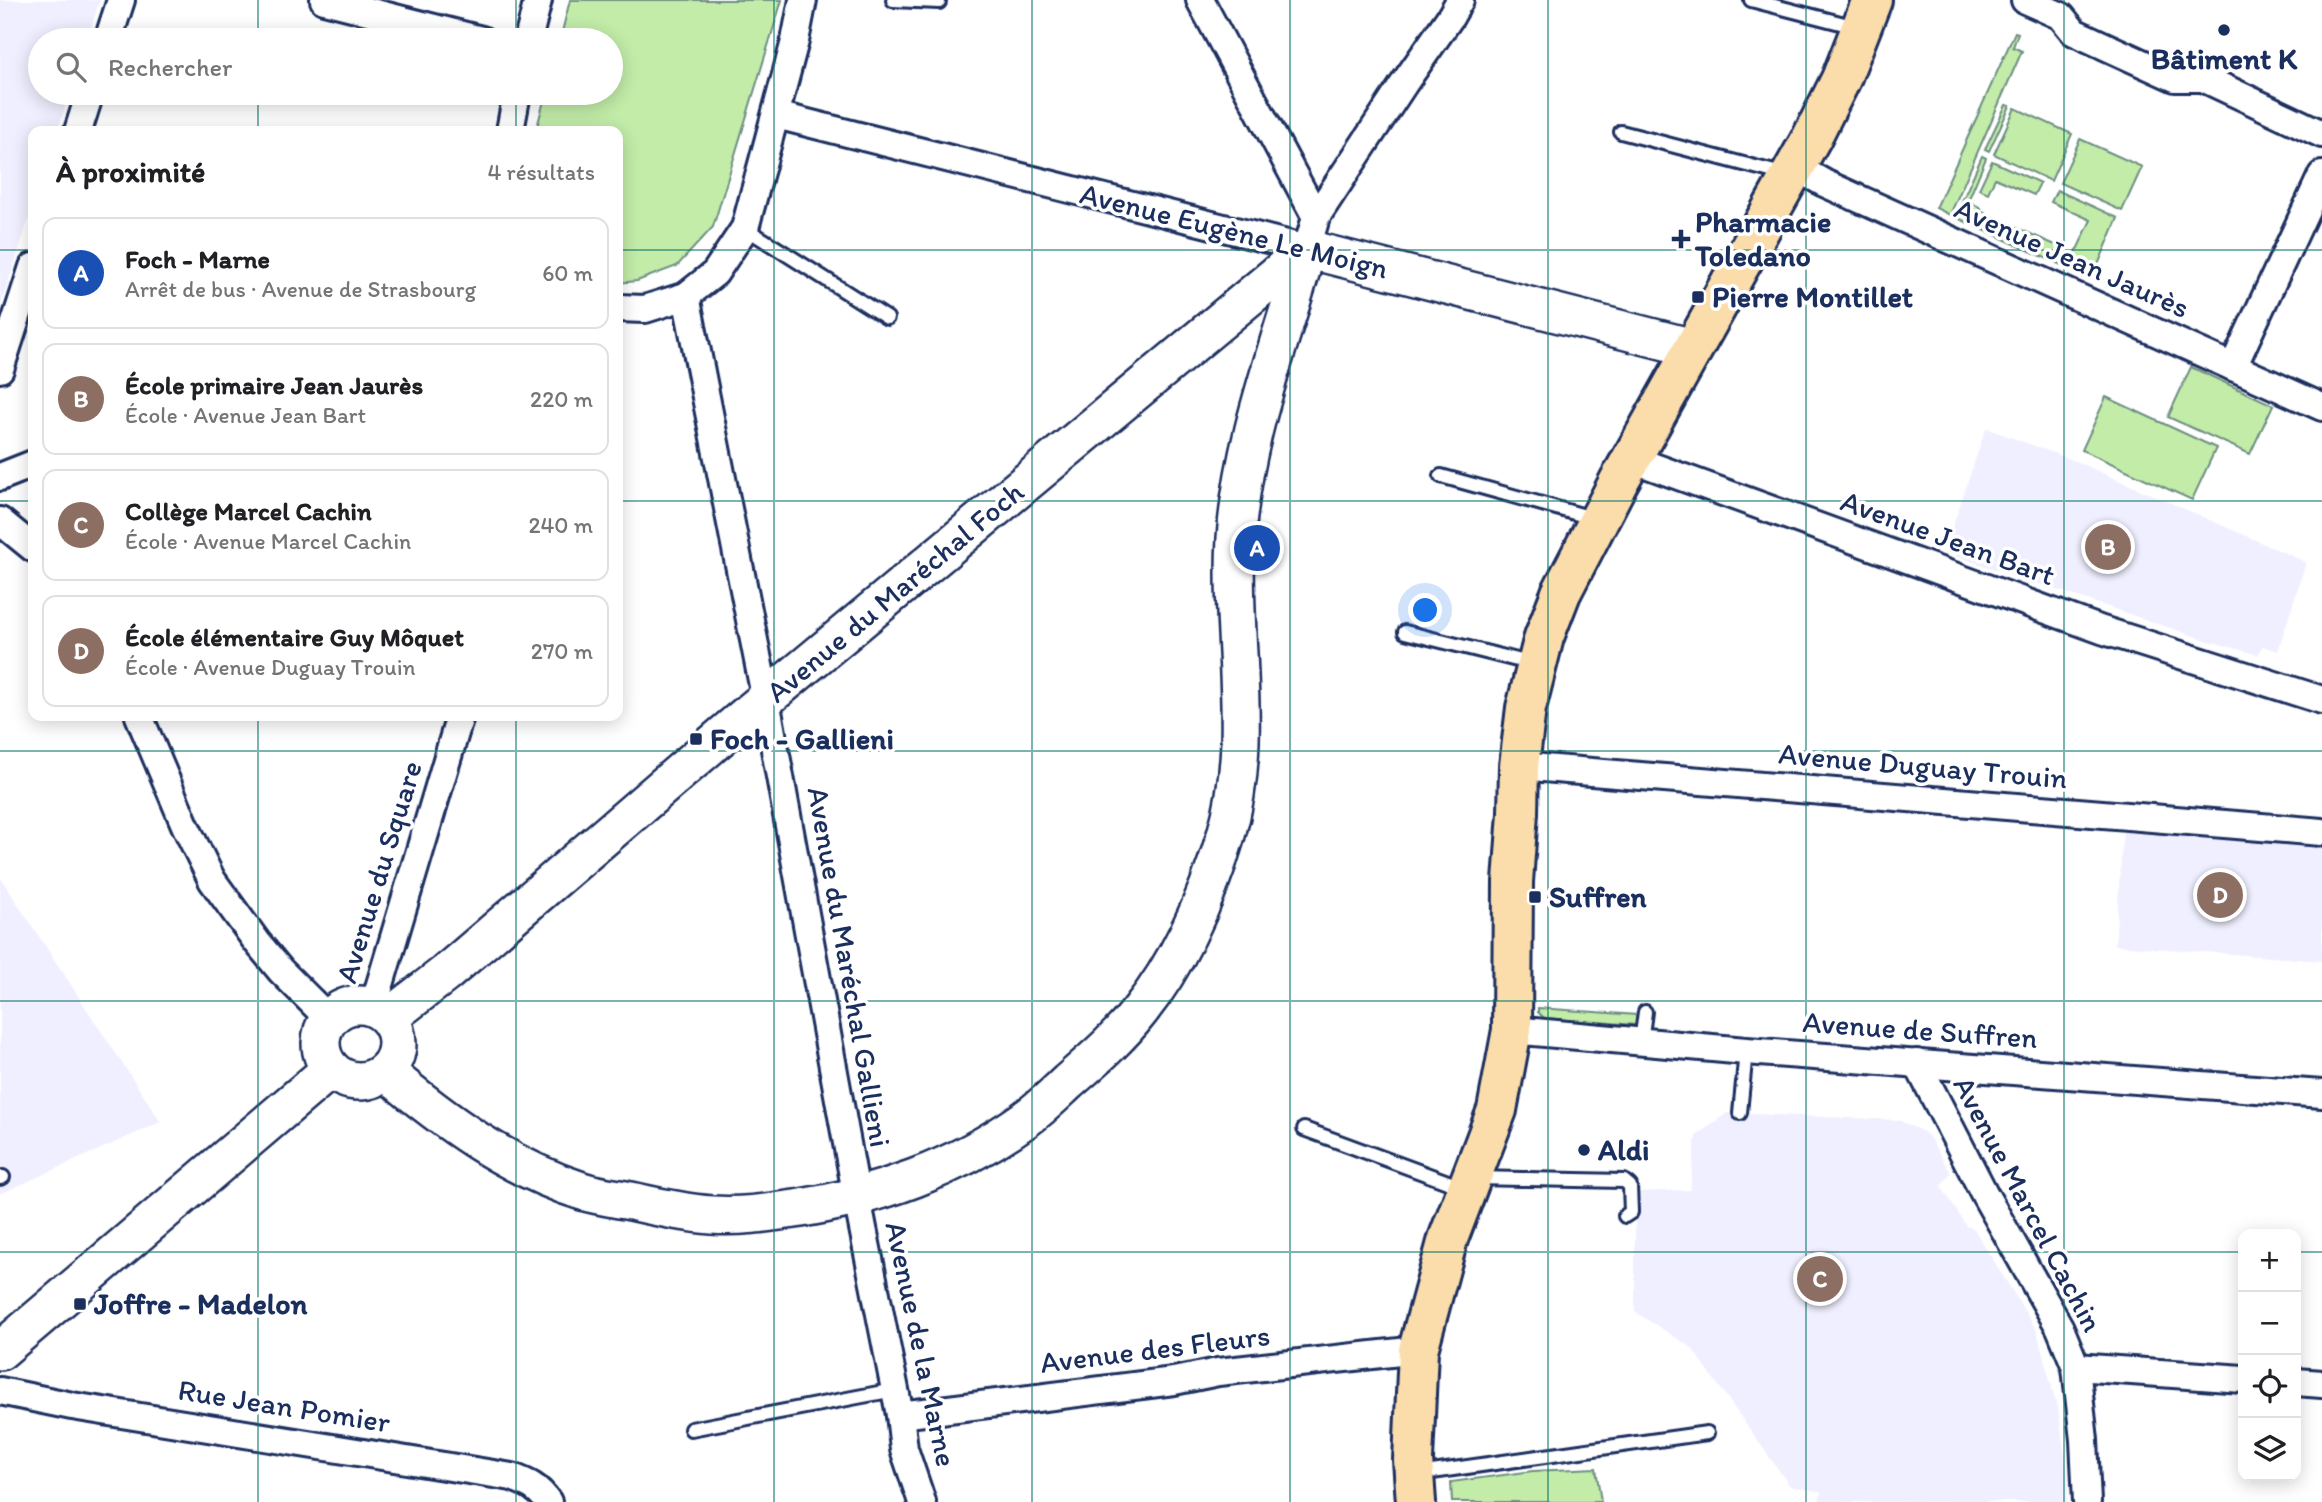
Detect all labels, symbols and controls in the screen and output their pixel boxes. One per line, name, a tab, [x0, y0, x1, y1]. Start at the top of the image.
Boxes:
marker: Bâtiment K	[2216, 22, 2232, 38]
search box	[28, 28, 623, 105]
place label: Bâtiment K	[2151, 40, 2298, 77]
icon: search	[52, 48, 90, 86]
text: Rechercher	[108, 51, 232, 83]
text: À proximité	[56, 153, 205, 190]
text: 4 résultats	[488, 158, 595, 186]
street label: Avenue Eugène Le Moign	[1076, 174, 1392, 287]
street label: Avenue Jean Jaurès	[1949, 189, 2195, 326]
place label: Pharmacie Toledano	[1694, 203, 1831, 274]
marker: Pharmacie Toledano	[1673, 231, 1689, 247]
text: Foch - Marne	[125, 243, 270, 275]
text: A	[74, 259, 88, 287]
text: 60 m	[542, 259, 593, 287]
text: Arrêt de bus · Avenue de Strasbourg	[125, 275, 476, 303]
place label: Pierre Montillet	[1712, 278, 1913, 315]
marker: Pierre Montillet	[1690, 289, 1706, 305]
text: École primaire Jean Jaurès	[125, 369, 423, 401]
text: B	[74, 385, 88, 413]
text: 220 m	[530, 385, 593, 413]
text: École · Avenue Jean Bart	[125, 401, 366, 429]
street label: Avenue du Maréchal Foch	[758, 473, 1031, 710]
street label: Avenue Jean Bart	[1836, 482, 2060, 593]
text: Collège Marcel Cachin	[125, 495, 372, 527]
text: C	[74, 511, 88, 539]
text: 240 m	[528, 511, 593, 539]
pin: B	[2085, 521, 2131, 573]
pin: A	[1234, 522, 1280, 574]
text: École · Avenue Marcel Cachin	[125, 527, 411, 555]
your location	[1408, 593, 1442, 627]
text: École élémentaire Guy Môquet	[125, 621, 464, 653]
text: D	[73, 637, 89, 665]
text: 270 m	[531, 637, 593, 665]
text: École · Avenue Duguay Trouin	[125, 653, 416, 681]
place label: Foch - Gallieni	[710, 720, 894, 757]
marker: Foch - Gallieni	[688, 731, 704, 747]
street label: Avenue Duguay Trouin	[1777, 734, 2069, 797]
street label: Avenue du Square	[327, 756, 430, 987]
street label: Avenue du Maréchal Gallieni	[800, 784, 899, 1150]
pin: D	[2197, 869, 2243, 921]
place label: Suffren	[1549, 878, 1647, 915]
marker: Suffren	[1527, 889, 1543, 905]
street label: Avenue de Suffren	[1801, 1003, 2039, 1056]
street label: Avenue Marcel Cachin	[1945, 1070, 2111, 1338]
place label: Aldi	[1597, 1131, 1649, 1168]
marker: Aldi	[1576, 1142, 1592, 1158]
street label: Avenue de la Marne	[877, 1218, 966, 1470]
map controls	[2238, 1229, 2301, 1481]
button: +	[2238, 1229, 2301, 1292]
pin: C	[1797, 1253, 1843, 1305]
place label: Joffre - Madelon	[93, 1285, 308, 1322]
button: −	[2238, 1292, 2301, 1355]
marker: Joffre - Madelon	[72, 1296, 88, 1312]
street label: Avenue des Fleurs	[1038, 1316, 1272, 1381]
button: locate	[2238, 1355, 2301, 1418]
street label: Rue Jean Pomier	[175, 1370, 393, 1441]
button: layers	[2238, 1418, 2301, 1481]

